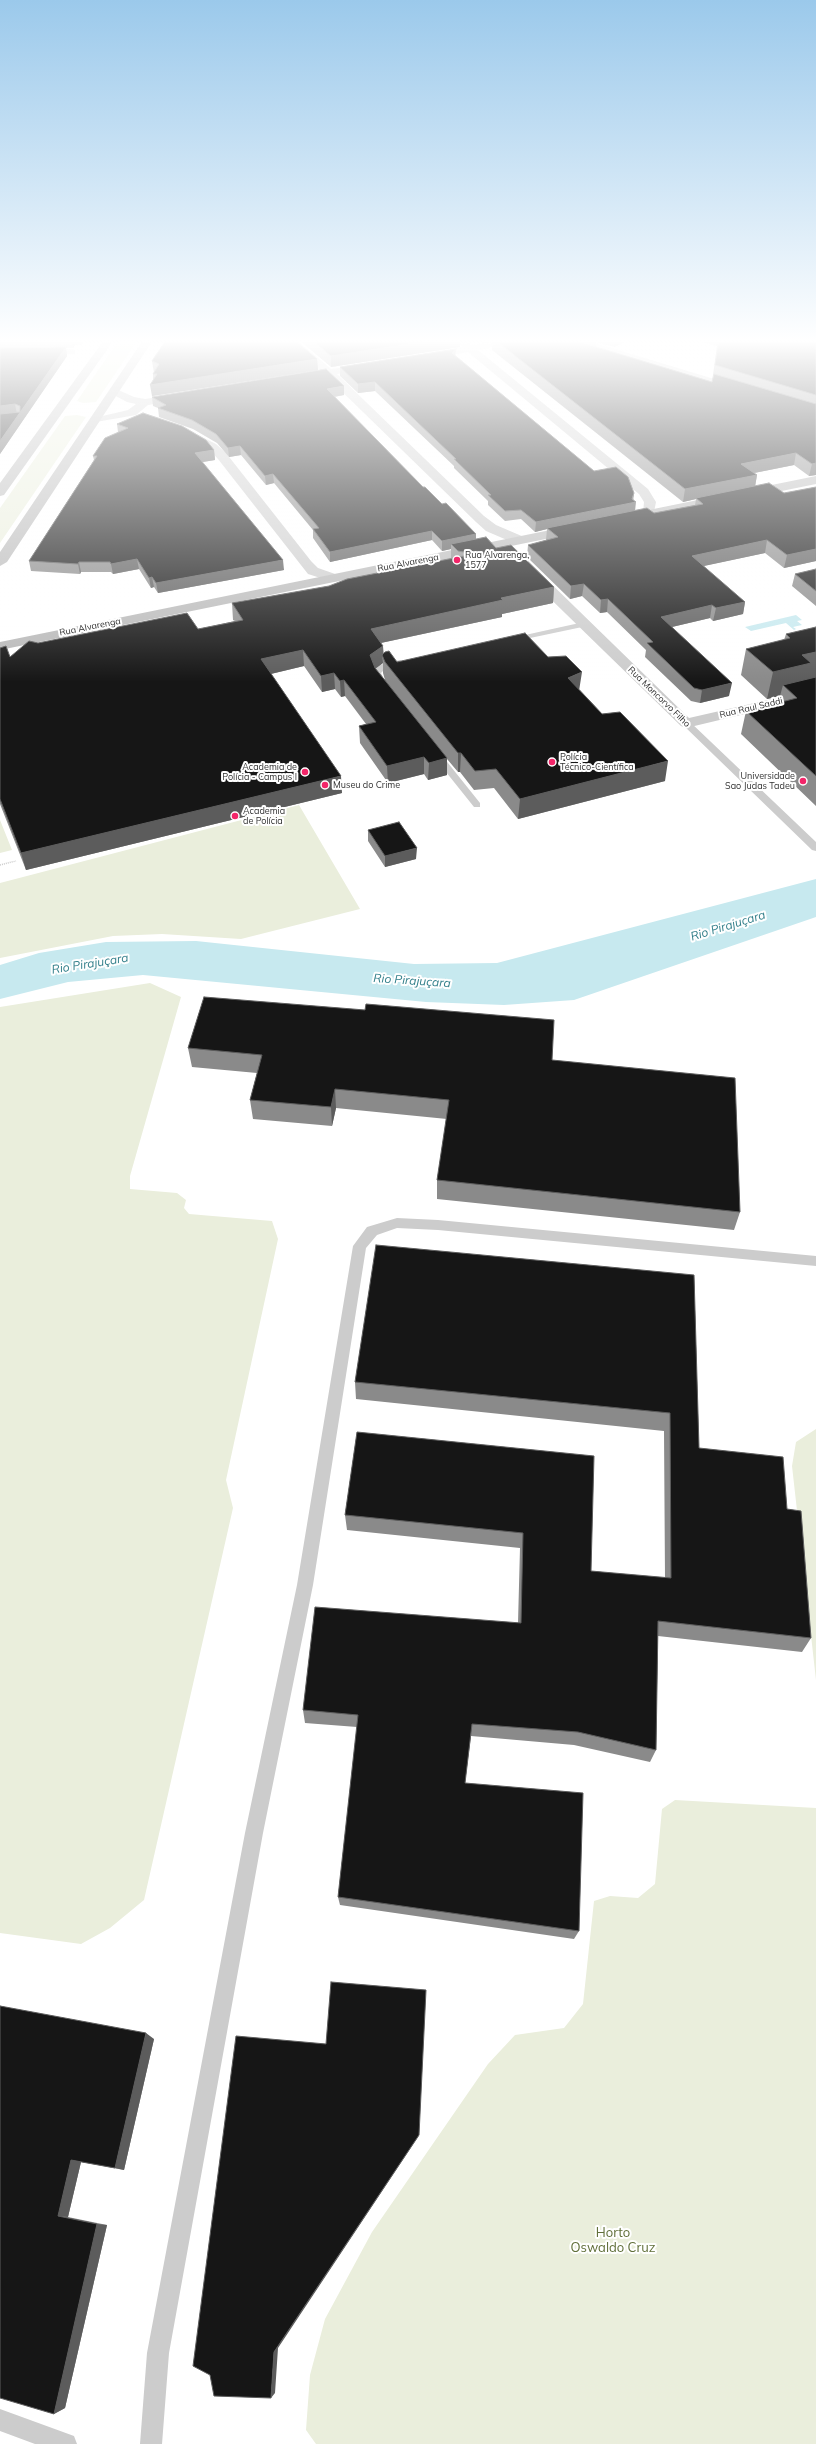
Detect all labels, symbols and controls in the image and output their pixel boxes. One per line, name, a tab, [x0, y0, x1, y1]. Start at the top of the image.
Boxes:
place label: Rua Alvarenga, 1577	[465, 550, 529, 571]
street label: Rua Alvarenga	[376, 552, 440, 574]
marker: Rua Alvarenga, 1577	[452, 555, 462, 565]
street label: Rua Alvarenga	[58, 616, 122, 638]
street label: Rua Moncorvo Filho	[626, 665, 692, 729]
street label: Rua Raul Saddi	[718, 695, 784, 721]
place label: Polícia Técnico-Científica	[560, 752, 634, 773]
marker: Polícia Técnico-Científica	[547, 757, 557, 767]
place label: Academia de Polícia - Campus I	[222, 762, 297, 783]
marker: Academia de Polícia - Campus I	[300, 767, 310, 777]
place label: Universidade Sao Judas Tadeu	[725, 771, 795, 792]
marker: Universidade Sao Judas Tadeu	[798, 776, 808, 786]
marker: Museu do Crime	[320, 780, 330, 790]
place label: Museu do Crime	[333, 780, 400, 790]
place label: Academia de Polícia	[243, 806, 285, 827]
marker: Academia de Polícia	[230, 811, 240, 821]
water label: Rio Pirajuçara	[689, 908, 767, 944]
water label: Rio Pirajuçara	[51, 951, 129, 977]
water label: Rio Pirajuçara	[373, 971, 451, 991]
park label: Horto Oswaldo Cruz	[571, 2225, 655, 2256]

